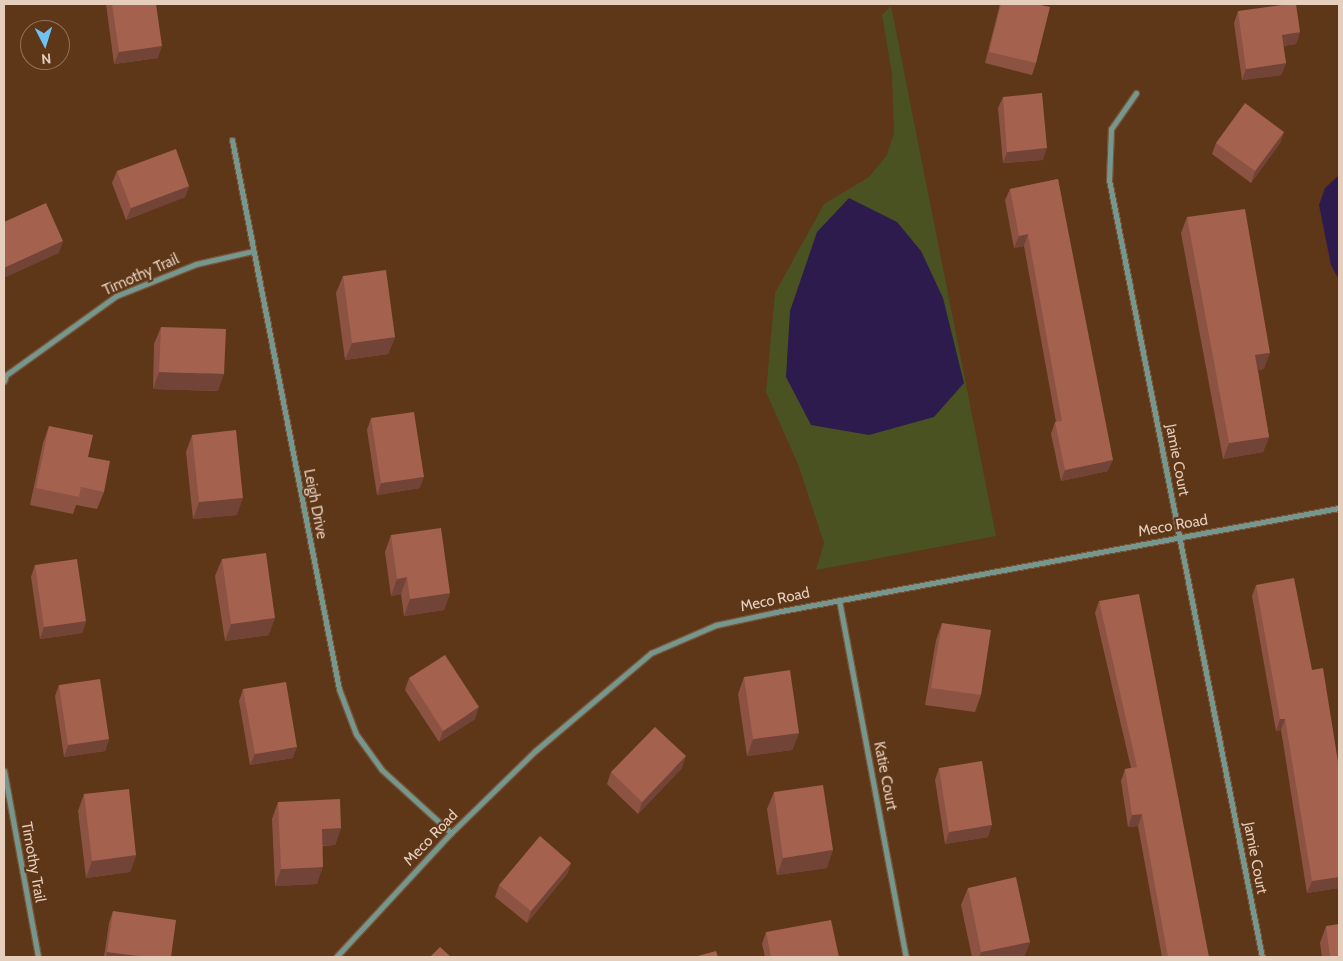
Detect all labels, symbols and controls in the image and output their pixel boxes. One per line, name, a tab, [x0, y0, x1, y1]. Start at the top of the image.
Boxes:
north arrow	[20, 20, 70, 70]
text: N	[41, 50, 52, 68]
street label: Timothy Trail	[100, 250, 182, 300]
street label: Jamie Court	[1161, 422, 1193, 498]
street label: Leigh Drive	[299, 468, 331, 540]
street label: Meco Road	[1137, 511, 1209, 541]
street label: Meco Road	[739, 584, 811, 616]
street label: Katie Court	[870, 740, 900, 812]
street label: Meco Road	[400, 806, 462, 870]
street label: Timothy Trail	[17, 820, 49, 904]
street label: Jamie Court	[1239, 820, 1271, 896]

